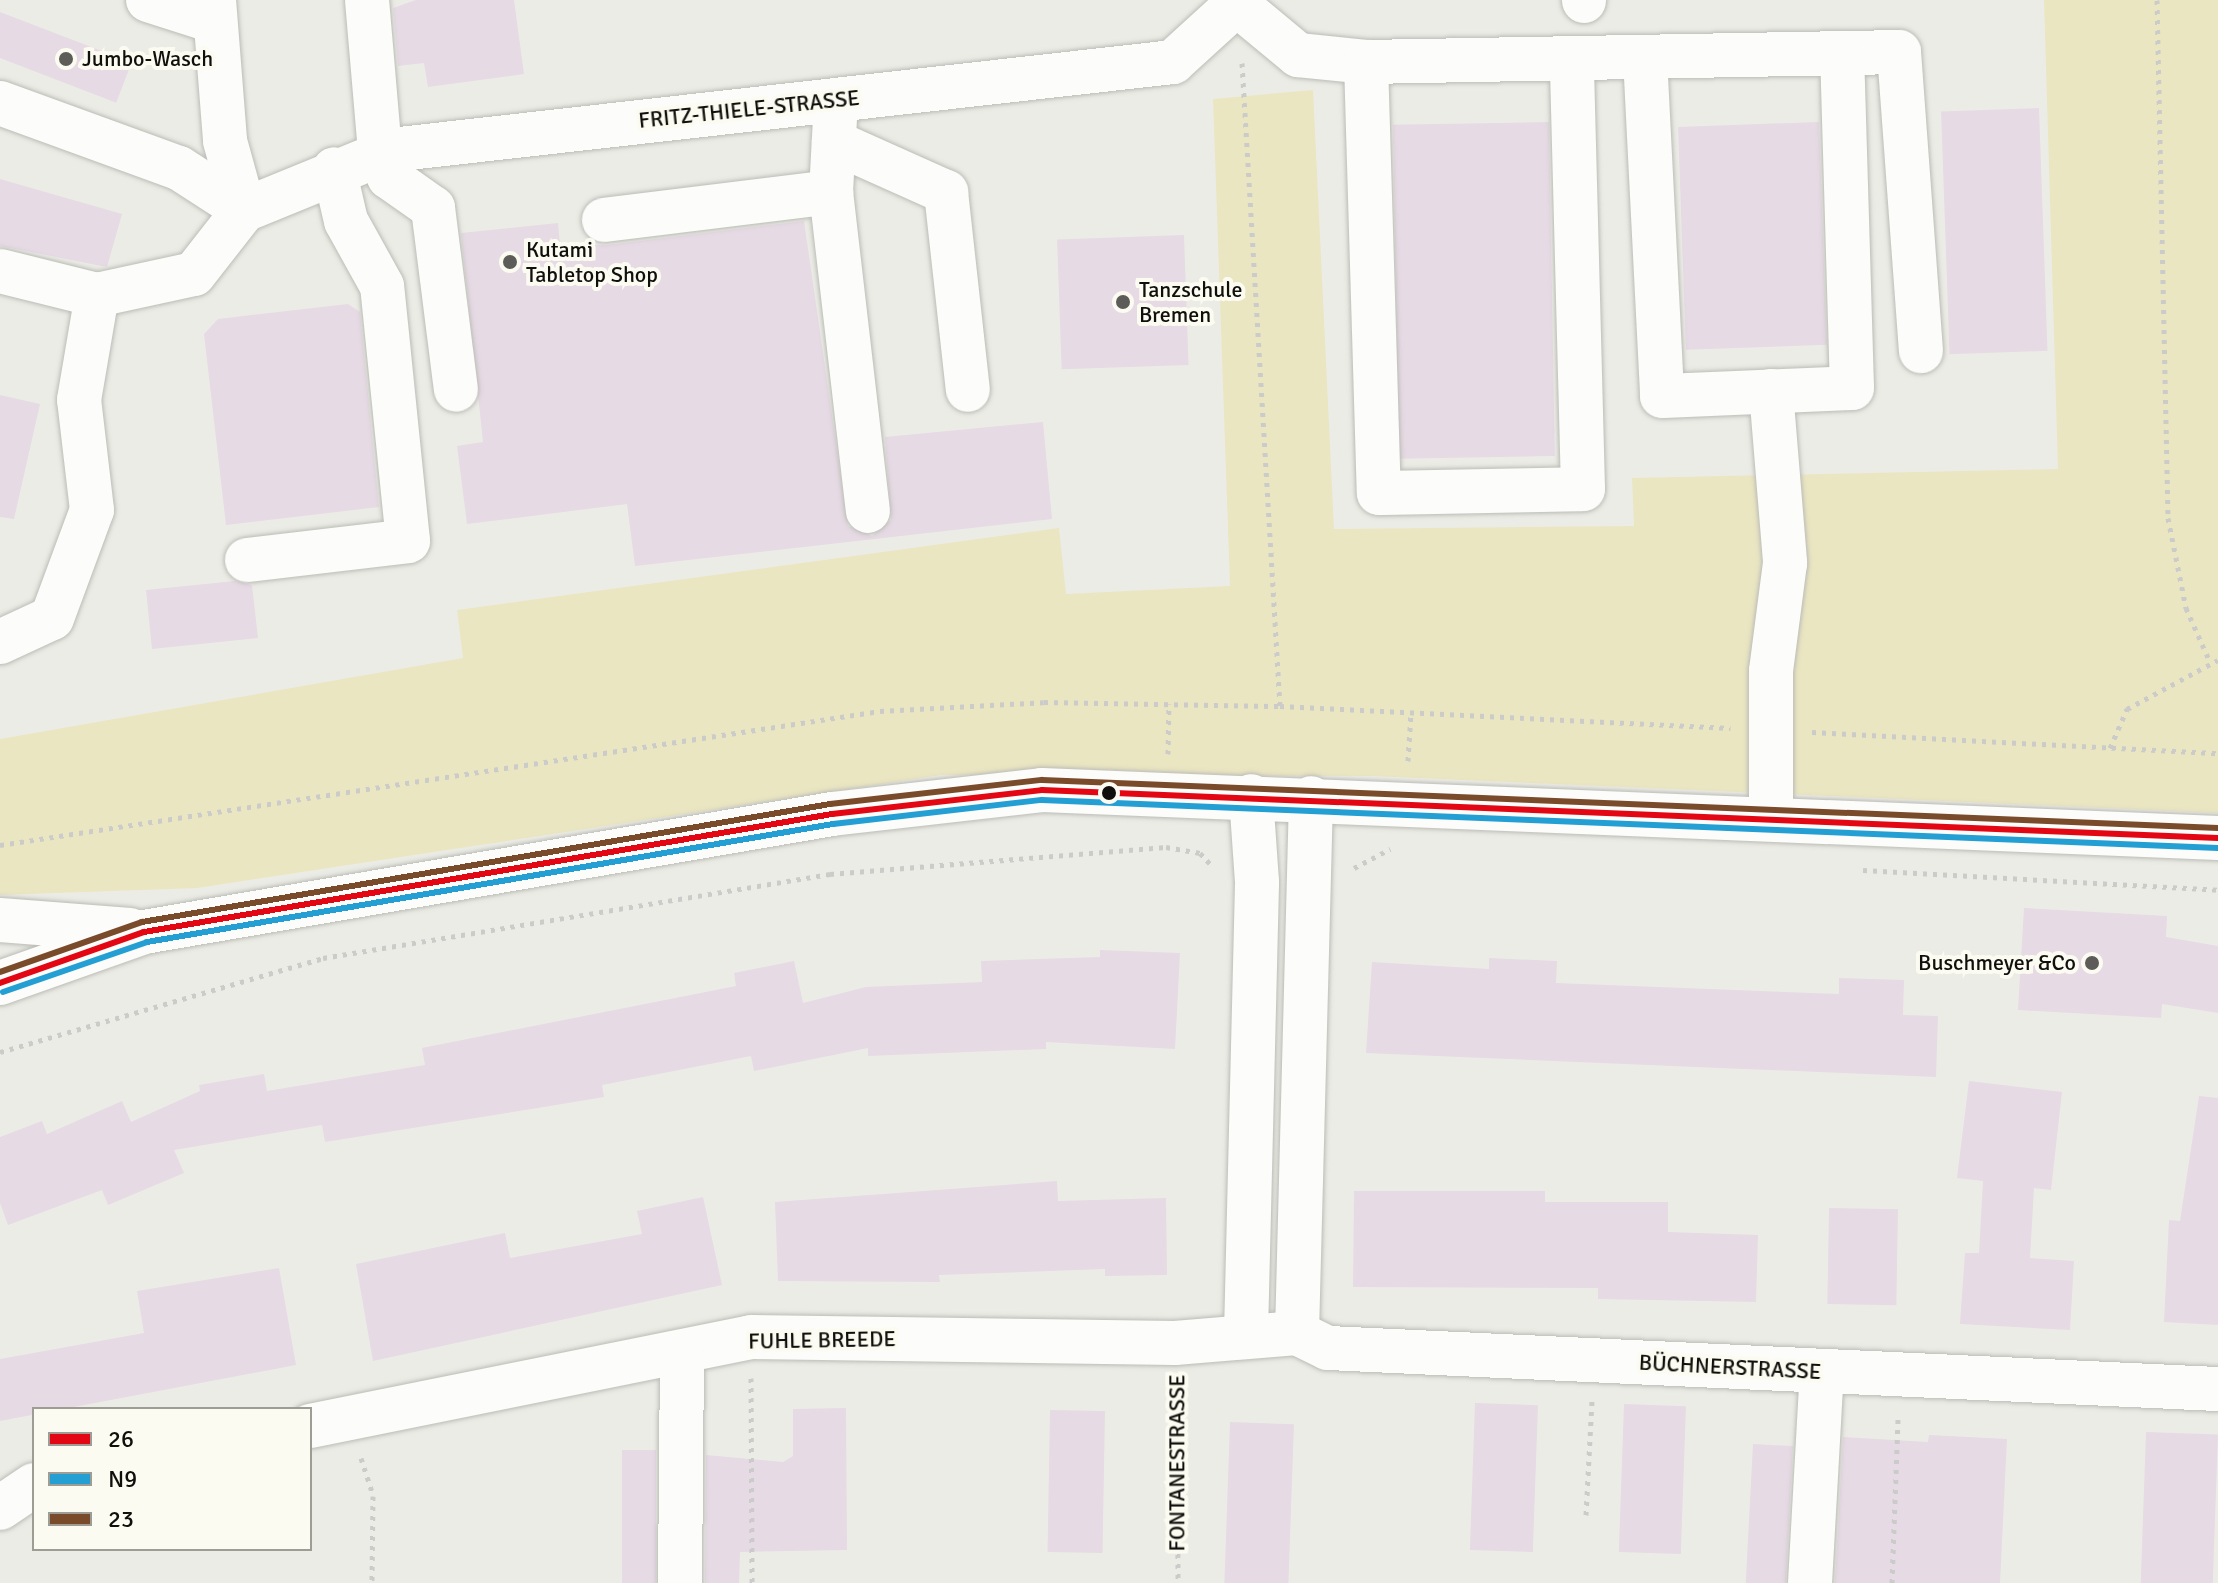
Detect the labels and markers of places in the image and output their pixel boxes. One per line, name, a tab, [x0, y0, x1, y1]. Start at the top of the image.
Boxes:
place label: Jumbo-Wasch	[82, 46, 213, 72]
marker: Jumbo-Wasch	[57, 50, 75, 68]
place label: Kutami Tabletop Shop	[526, 236, 658, 288]
marker: Kutami Tabletop Shop	[501, 253, 519, 271]
place label: Tanzschule Bremen	[1139, 276, 1242, 328]
marker: Tanzschule Bremen	[1114, 293, 1132, 311]
unlabelled marker	[1101, 785, 1117, 801]
place label: Buschmeyer &Co	[1918, 950, 2076, 976]
marker: Buschmeyer &Co	[2083, 954, 2101, 972]

